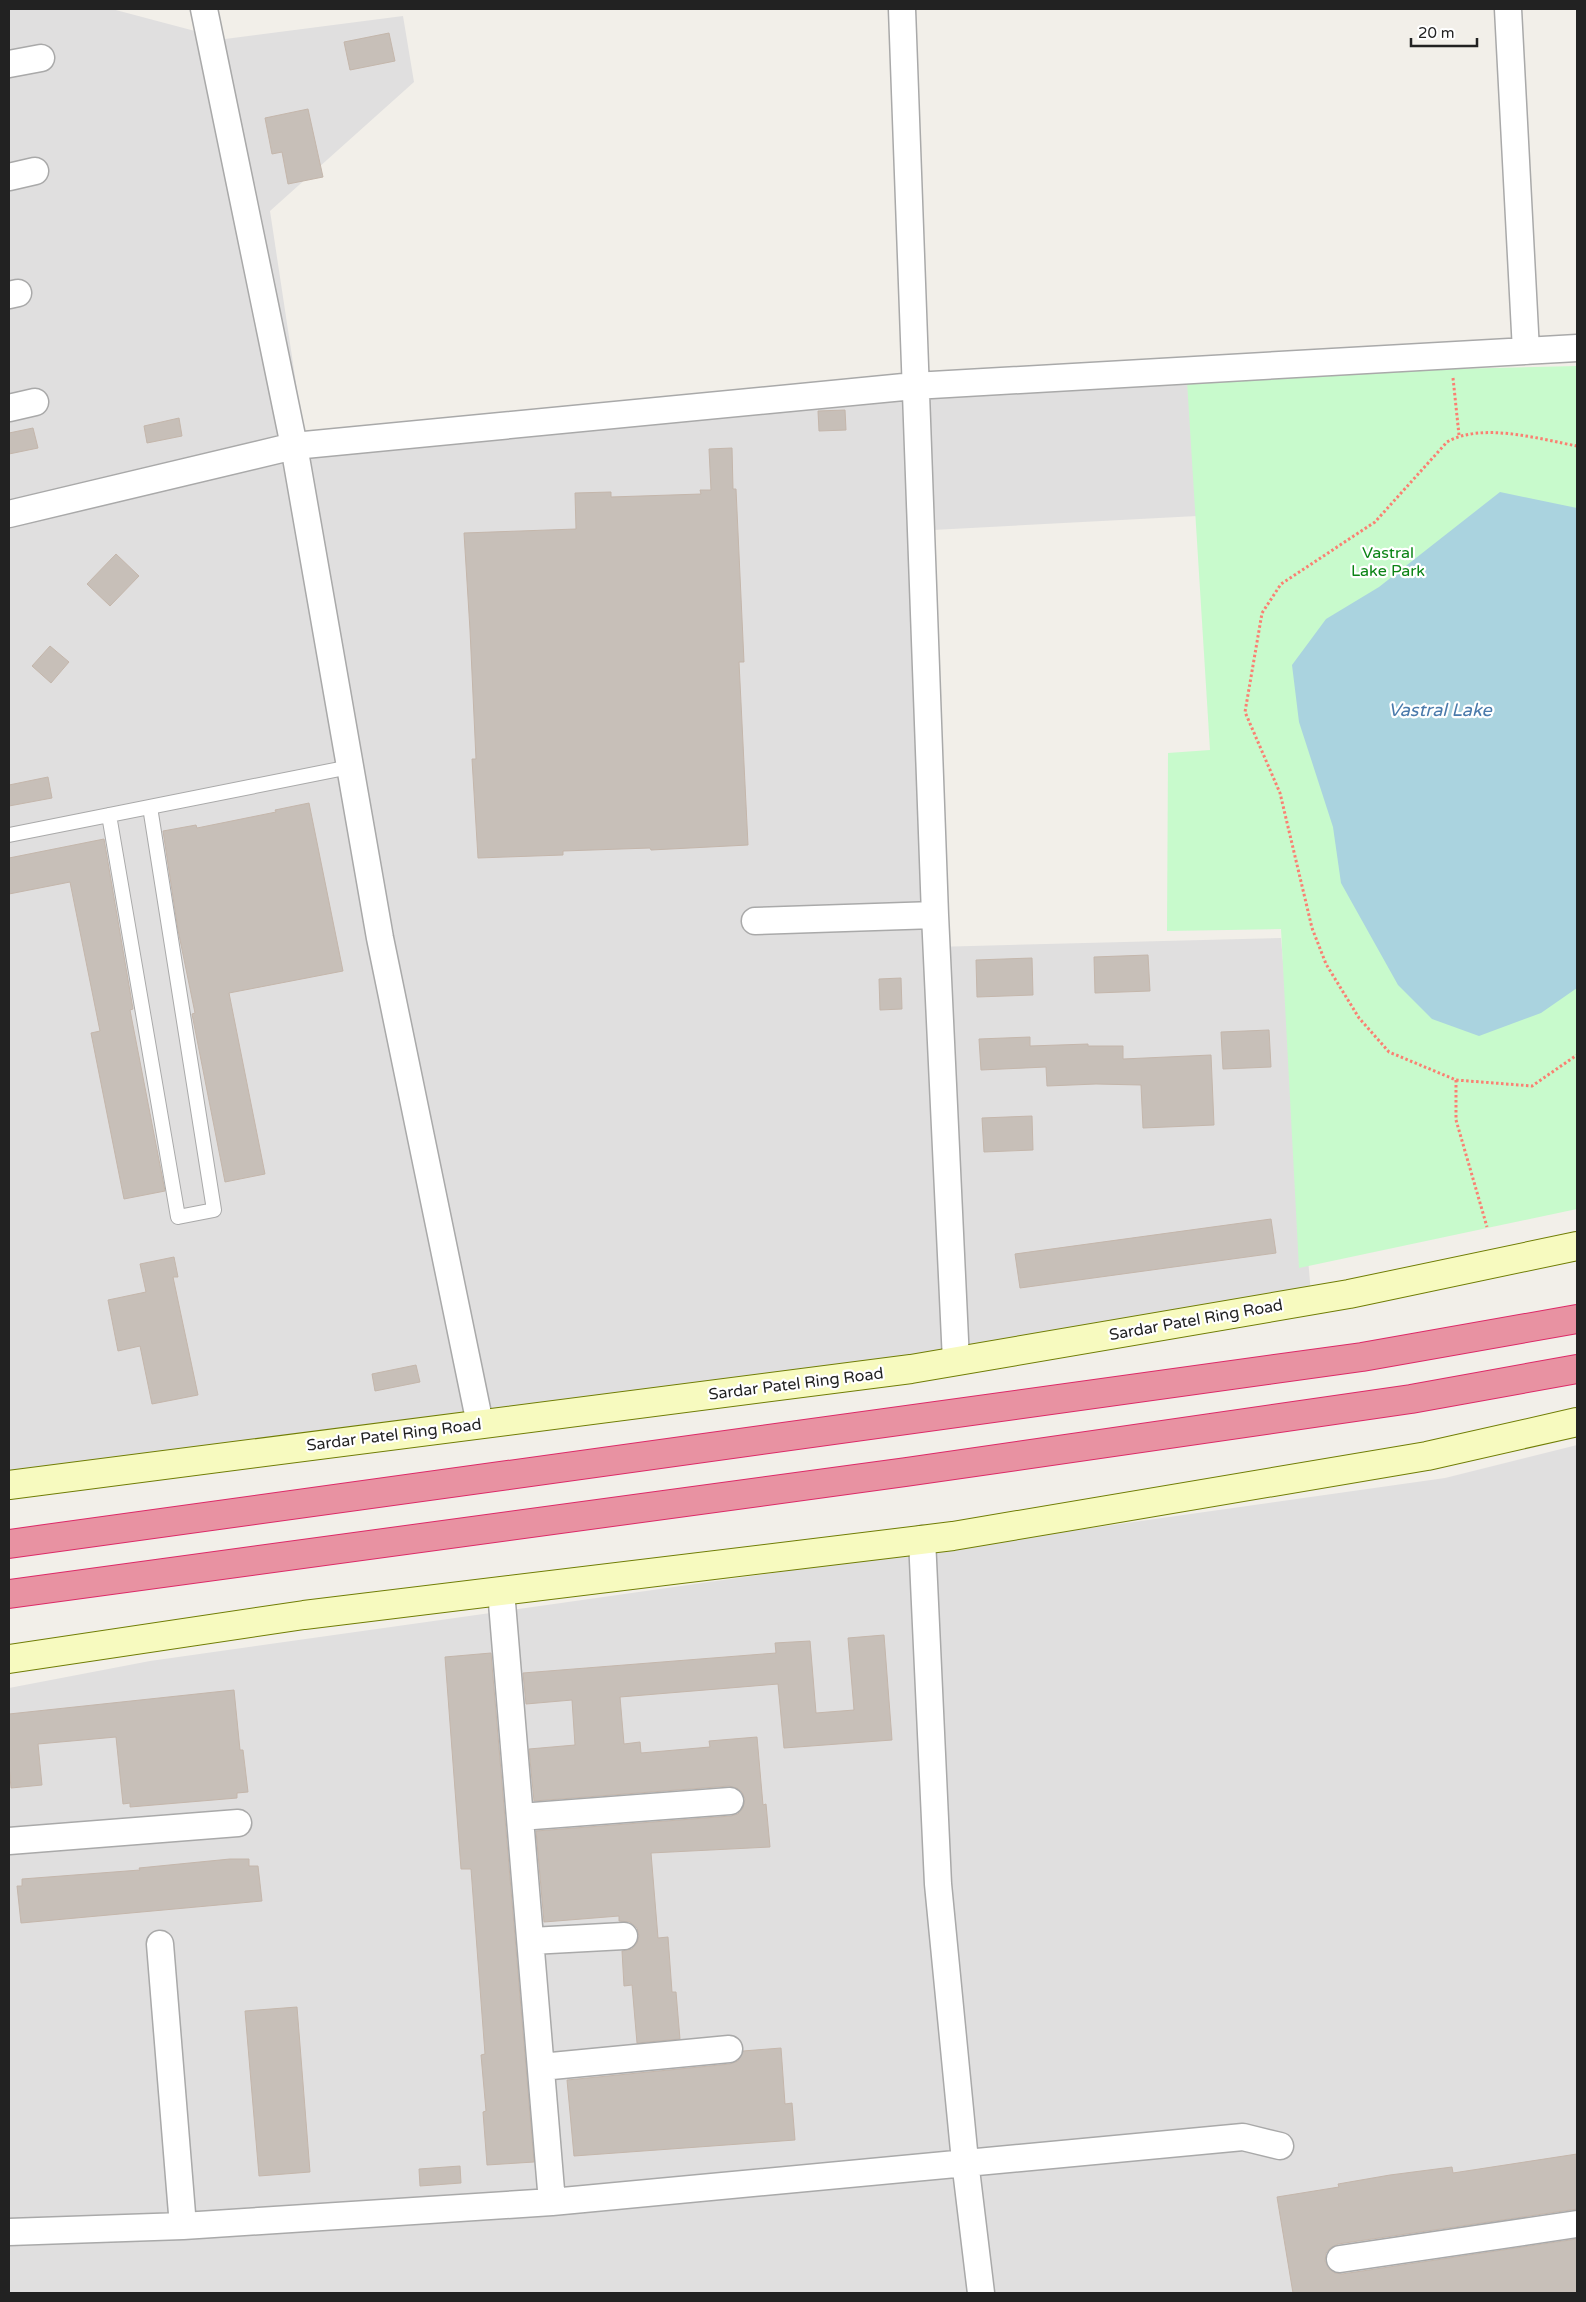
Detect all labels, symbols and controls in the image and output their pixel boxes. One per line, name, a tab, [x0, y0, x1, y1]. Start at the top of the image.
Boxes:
scale bar	[1411, 15, 1477, 47]
text: 20 m	[1418, 24, 1455, 42]
park label: Vastral Lake Park	[1351, 543, 1425, 581]
water label: Vastral Lake	[1388, 699, 1493, 721]
street label: Sardar Patel Ring Road	[1108, 1295, 1284, 1345]
street label: Sardar Patel Ring Road	[707, 1363, 885, 1405]
street label: Sardar Patel Ring Road	[305, 1414, 483, 1456]

